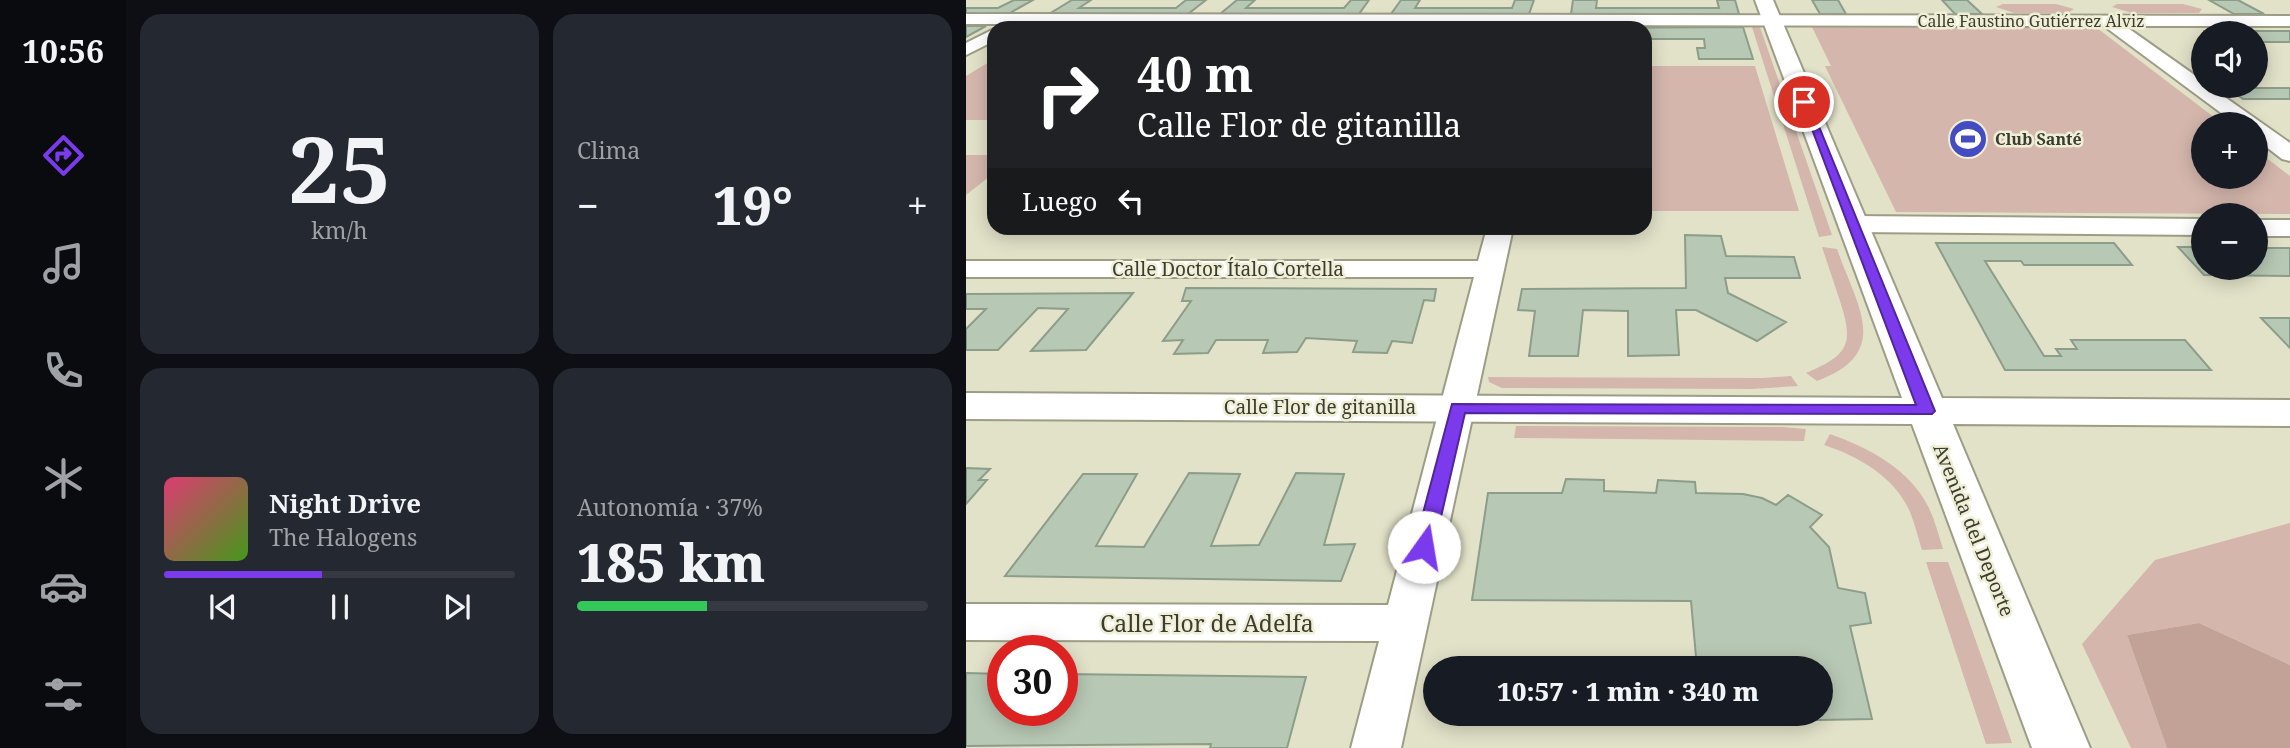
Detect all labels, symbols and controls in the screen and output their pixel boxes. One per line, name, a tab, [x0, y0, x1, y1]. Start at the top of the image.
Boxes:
street label: Calle Faustino Gutiérrez Alviz	[1918, 10, 2144, 32]
map controls	[2191, 21, 2268, 280]
button: sound	[2191, 21, 2268, 98]
text: 10:56	[22, 29, 104, 72]
text: 40 m	[1137, 40, 1253, 106]
icon: right	[1022, 49, 1113, 140]
pin	[1774, 72, 1834, 132]
icon: arrive	[1785, 83, 1823, 121]
text: Calle Flor de gitanilla	[1137, 103, 1461, 146]
text: 25	[288, 106, 391, 230]
button: +	[2191, 112, 2268, 189]
sports icon: Club Santé	[1947, 118, 1989, 160]
place label: Club Santé	[1995, 128, 2082, 150]
icon: directions	[39, 131, 88, 180]
text: Clima	[577, 134, 640, 166]
text: 19°	[713, 169, 793, 240]
text: −	[577, 179, 599, 231]
text: +	[907, 179, 928, 231]
icon: left	[1112, 182, 1150, 220]
text: Luego	[1022, 183, 1098, 219]
button: −	[2191, 203, 2268, 280]
text: km/h	[311, 214, 368, 246]
icon: music	[39, 239, 88, 288]
street label: Calle Doctor Ítalo Cortella	[1112, 256, 1344, 282]
icon: phone	[39, 346, 88, 395]
street label: Calle Flor de gitanilla	[1224, 394, 1416, 420]
street label: Avenida del Deporte	[1927, 440, 2021, 620]
icon: climate	[39, 454, 88, 503]
text: Night Drive	[269, 485, 421, 521]
text: Autonomía · 37%	[577, 491, 763, 523]
position arrow	[1387, 510, 1461, 584]
text: The Halogens	[269, 521, 417, 553]
text: 185 km	[577, 526, 765, 597]
icon: car	[39, 562, 88, 611]
icon: previous	[204, 588, 242, 626]
icon: pause	[321, 588, 359, 626]
icon: next	[438, 588, 476, 626]
street label: Calle Flor de Adelfa	[1100, 607, 1314, 639]
speed limit sign: 30	[987, 635, 1078, 726]
icon: filters	[39, 670, 88, 719]
text: 10:57 · 1 min · 340 m	[1497, 673, 1759, 709]

